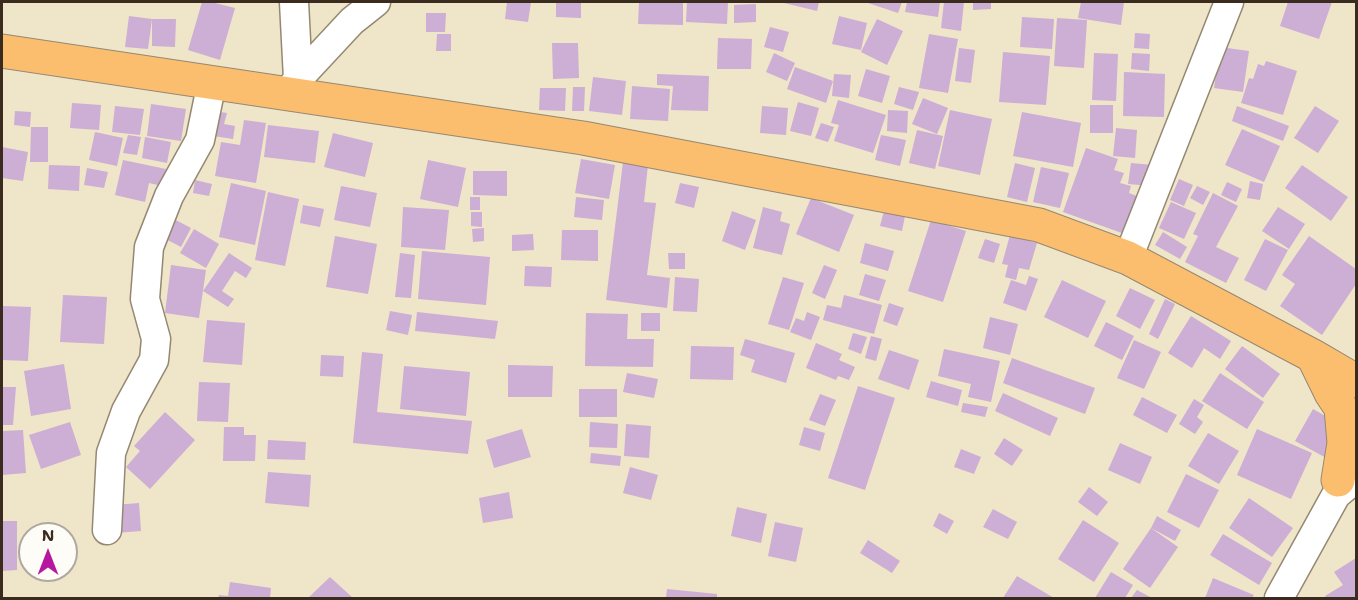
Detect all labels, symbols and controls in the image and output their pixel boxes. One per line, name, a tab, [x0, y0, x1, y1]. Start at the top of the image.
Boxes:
north arrow	[18, 522, 78, 582]
text: N	[42, 525, 54, 546]

